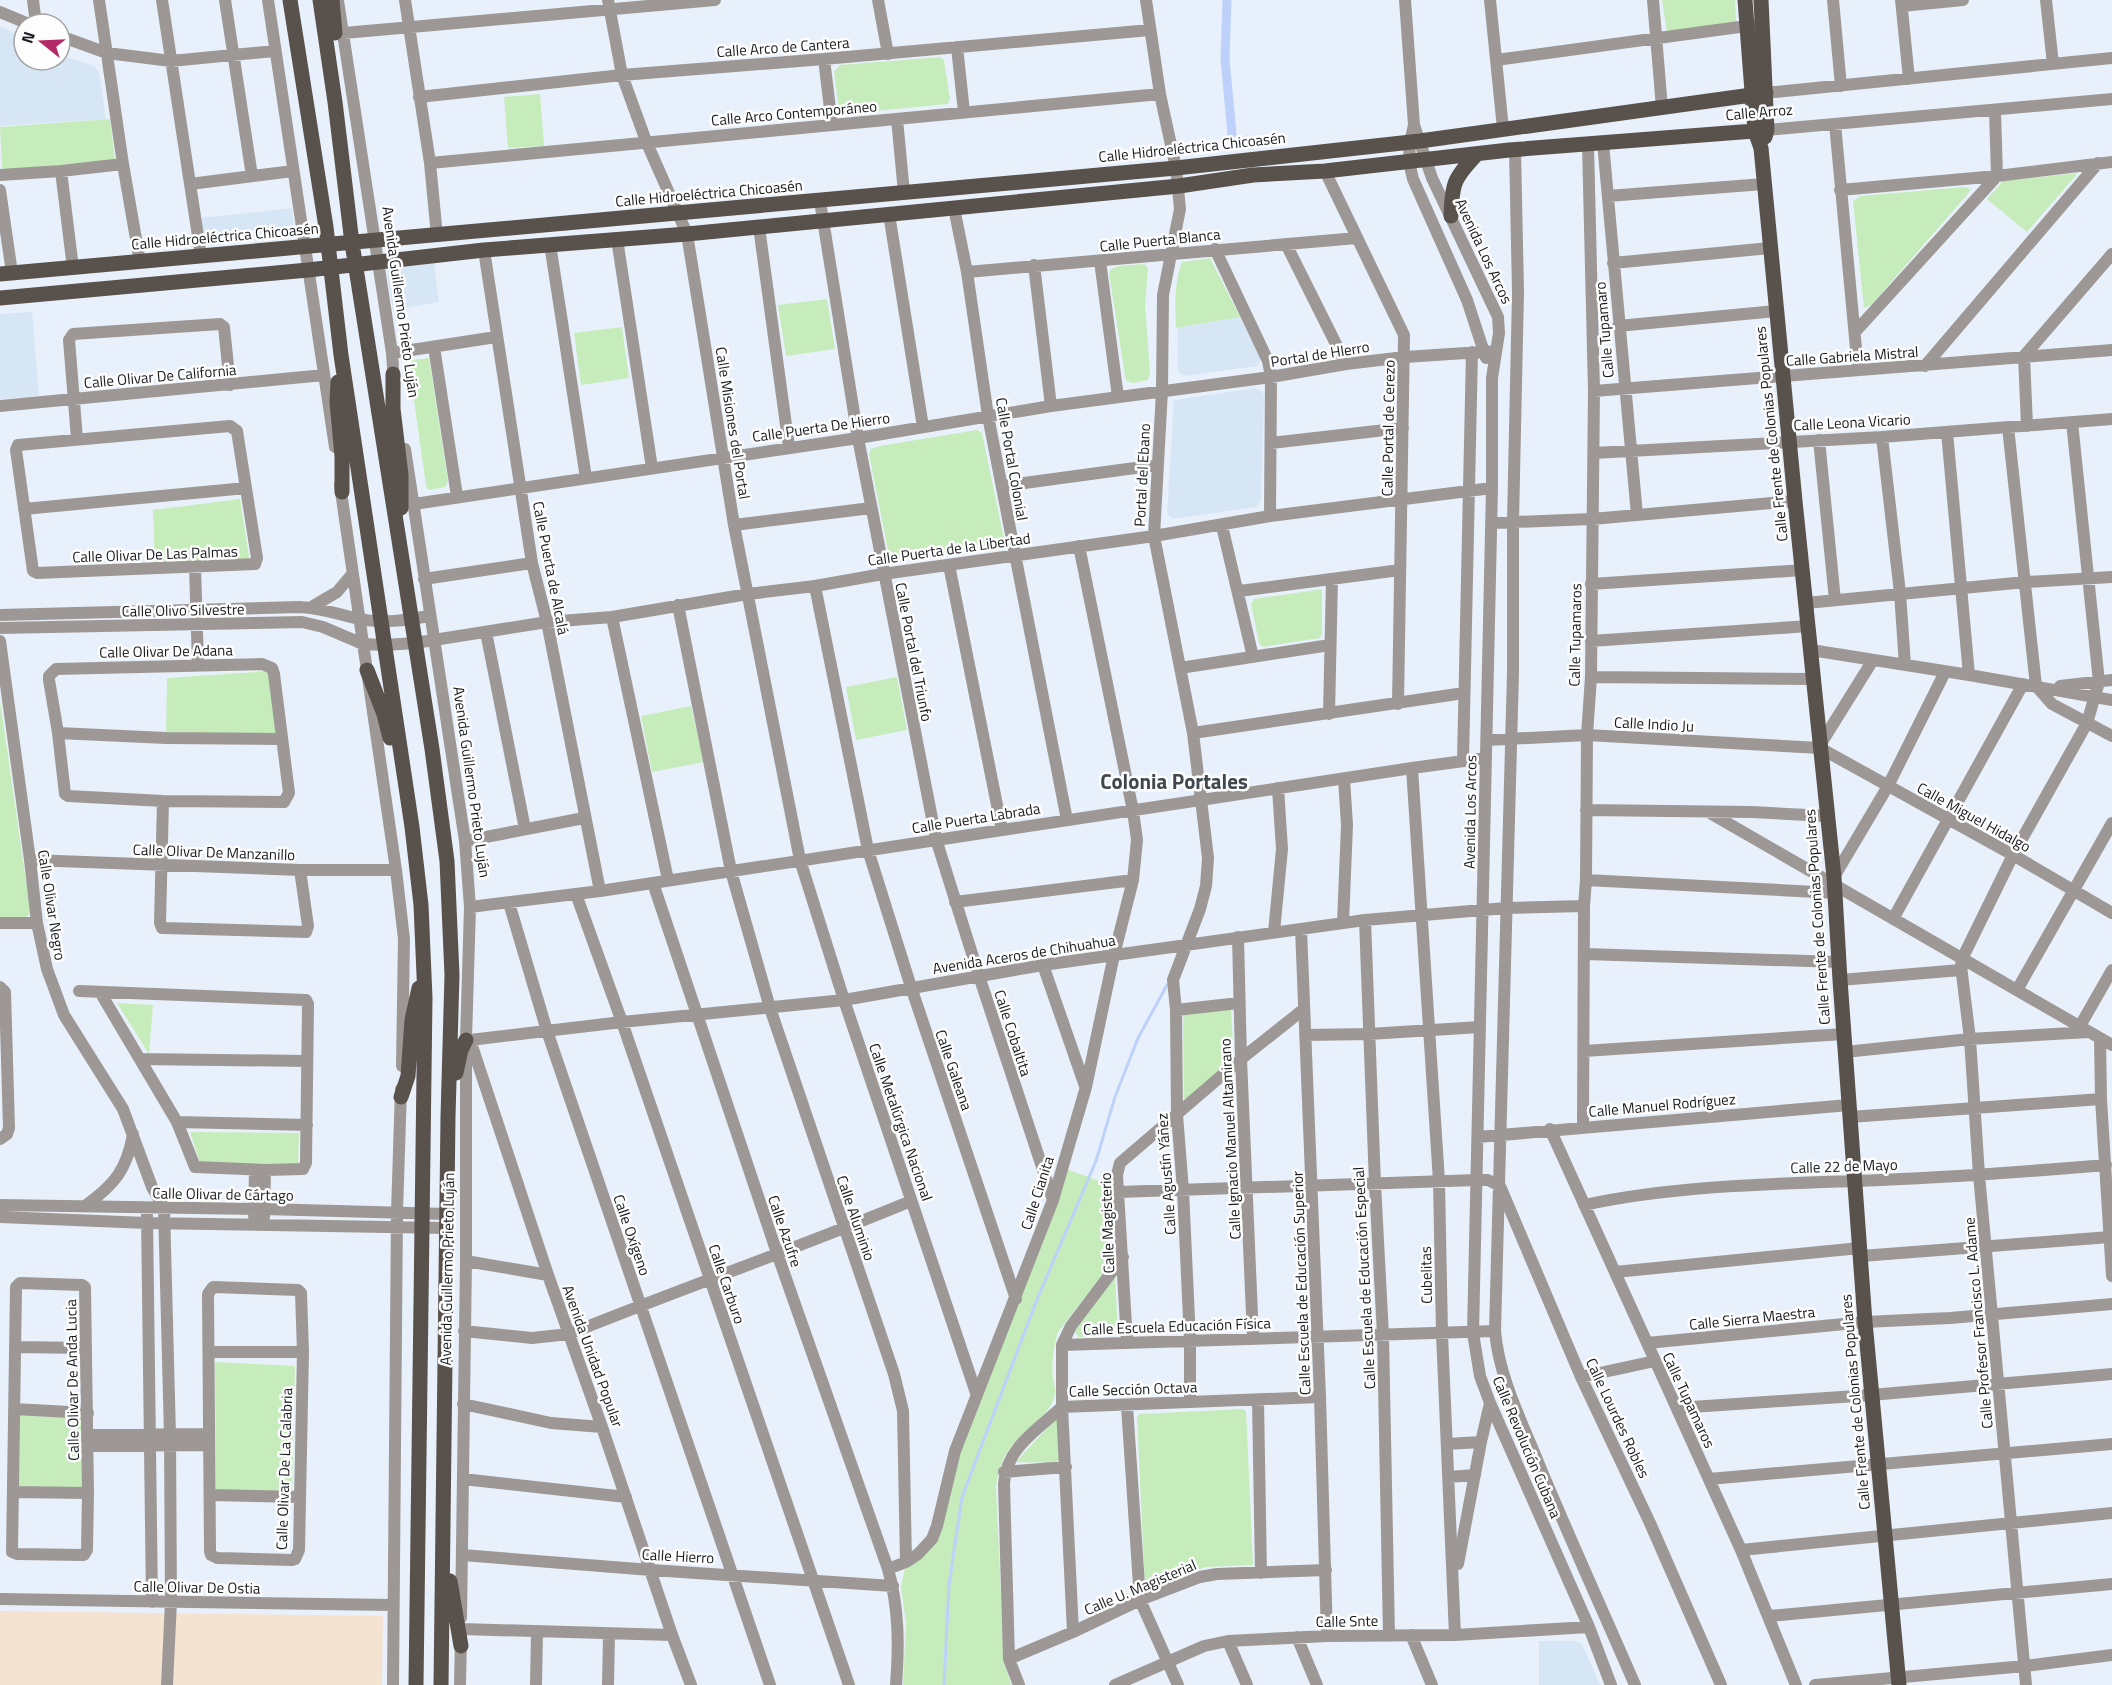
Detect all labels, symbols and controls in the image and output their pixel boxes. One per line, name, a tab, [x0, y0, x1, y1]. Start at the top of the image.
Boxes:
north arrow	[12, 12, 72, 72]
text: N	[15, 28, 41, 46]
street label: Calle Arco de Cantera	[716, 31, 851, 63]
street label: Calle Arco Contemporáneo	[710, 94, 878, 132]
street label: Calle Arroz	[1724, 98, 1794, 126]
street label: Calle Hidroeléctrica Chicoasén	[1097, 126, 1287, 168]
street label: Calle Hidroeléctrica Chicoasén	[614, 173, 804, 213]
street label: Avenida Los Arcos	[1449, 194, 1519, 308]
street label: Avenida Guillermo Prieto Luján	[376, 205, 426, 399]
street label: Calle Hidroeléctrica Chicoasén	[130, 216, 320, 256]
street label: Calle Puerta Blanca	[1098, 222, 1222, 258]
street label: Calle Tupamaro	[1588, 281, 1620, 379]
street label: Calle Frente de Colonias Populares	[1748, 325, 1794, 543]
street label: Portal de HIerro	[1269, 335, 1371, 373]
street label: Calle Gabriela Mistral	[1785, 340, 1919, 372]
street label: Calle Misiones del Portal	[710, 345, 756, 501]
street label: Calle Olivar De California	[83, 358, 238, 394]
street label: Calle Portal de Cerezo	[1375, 359, 1401, 497]
street label: Calle Portal Colonial	[990, 396, 1034, 522]
street label: Calle Puerta De Hierro	[751, 406, 891, 448]
street label: Calle Leona Vicario	[1793, 407, 1911, 437]
street label: Portal del Ebano	[1128, 423, 1156, 527]
street label: Calle Puerta de Alcalá	[527, 499, 575, 637]
street label: Calle Puerta de la Libertad	[866, 526, 1032, 572]
street label: Calle Olivar De Las Palmas	[72, 540, 238, 568]
street label: Calle Portal del Triunfo	[889, 581, 939, 724]
street label: Calle Tupamaros	[1563, 583, 1587, 687]
street label: Calle Olivo Silvestre	[121, 597, 245, 623]
street label: Calle Olivar De Adana	[99, 638, 233, 664]
street label: Avenida Guillermo Prieto Luján	[447, 685, 497, 879]
street label: Calle Indio Ju	[1613, 710, 1695, 738]
street label: Avenida Los Arcos	[1458, 755, 1482, 869]
district label: Colonia Portales	[1100, 765, 1248, 797]
street label: Calle Miguel Hidalgo	[1913, 776, 2035, 858]
street label: Calle Puerta Labrada	[910, 796, 1042, 840]
street label: Calle Frente de Colonias Populares	[1798, 808, 1836, 1026]
street label: Calle Olivar De Manzanillo	[132, 838, 296, 866]
street label: Calle Olivar Negro	[32, 848, 72, 962]
street label: Avenida Aceros de Chihuahua	[931, 928, 1118, 980]
street label: Calle Cobaltita	[988, 987, 1038, 1080]
street label: Calle Galeana	[929, 1026, 979, 1114]
street label: Calle Ignacio Manuel Altamirano	[1213, 1038, 1247, 1240]
street label: Calle Metalúrgica Nacional	[863, 1040, 939, 1204]
street label: Calle Manuel Rodríguez	[1588, 1087, 1737, 1123]
street label: Calle Agustín Yáñez	[1150, 1112, 1182, 1236]
street label: Calle Cianita	[1014, 1153, 1060, 1233]
street label: Calle 22 de Mayo	[1790, 1153, 1898, 1179]
street label: Calle Escuela de Educación Especial	[1347, 1166, 1381, 1390]
street label: Calle Escuela de Educación Superior	[1286, 1171, 1316, 1395]
street label: Avenida Guillermo Prieto Luján	[434, 1172, 460, 1366]
street label: Calle Aluminio	[831, 1172, 881, 1264]
street label: Calle Magisterio	[1094, 1172, 1120, 1274]
street label: Calle Olivar de Cártago	[152, 1181, 294, 1207]
street label: Calle Oxígeno	[607, 1191, 657, 1279]
street label: Calle Azufre	[762, 1192, 808, 1270]
street label: Calle Profesor Francisco L. Adame	[1957, 1216, 1999, 1430]
street label: Calle Carburo	[703, 1241, 751, 1327]
street label: Cubelitas	[1414, 1246, 1438, 1304]
street label: Avenida Unidad Popular	[557, 1282, 629, 1430]
street label: Calle Frente de Colonias Populares	[1834, 1293, 1876, 1511]
street label: Calle Olivar De Anda Lucia	[59, 1298, 85, 1461]
street label: Calle Sierra Maestra	[1688, 1300, 1816, 1336]
street label: Calle Escuela Educación Física	[1083, 1311, 1272, 1341]
street label: Calle Tupamaros	[1657, 1348, 1721, 1452]
street label: Calle Lourdes Robles	[1580, 1354, 1656, 1482]
street label: Calle Revolución Cubana	[1487, 1372, 1568, 1522]
street label: Calle Sección Octava	[1068, 1375, 1198, 1403]
street label: Calle Olivar De La Calabria	[270, 1387, 298, 1551]
street label: Calle Hierro	[641, 1543, 715, 1569]
street label: Calle U. Magisterial	[1080, 1553, 1200, 1621]
street label: Calle Olivar De Ostia	[133, 1574, 261, 1600]
street label: Calle Snte	[1316, 1609, 1378, 1633]

